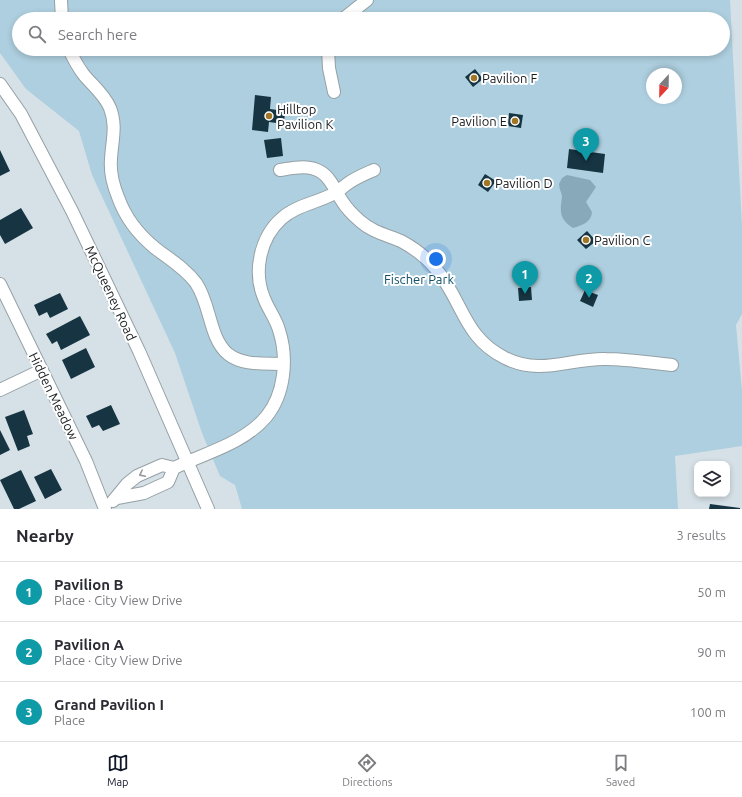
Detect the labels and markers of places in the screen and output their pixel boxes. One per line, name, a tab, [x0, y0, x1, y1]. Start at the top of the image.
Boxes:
place label: Pavilion F	[482, 71, 537, 85]
marker: Pavilion F	[469, 73, 479, 83]
place label: Hilltop Pavilion K	[277, 102, 333, 131]
marker: Hilltop Pavilion K	[264, 111, 274, 121]
place label: Pavilion E	[451, 114, 507, 128]
marker: Pavilion E	[510, 116, 520, 126]
pin: 3	[573, 128, 599, 161]
place label: Pavilion D	[495, 176, 553, 190]
marker: Pavilion D	[482, 178, 492, 188]
place label: Pavilion C	[594, 233, 650, 247]
marker: Pavilion C	[581, 235, 591, 245]
pin: 1	[512, 261, 538, 294]
pin: 2	[576, 265, 602, 298]

